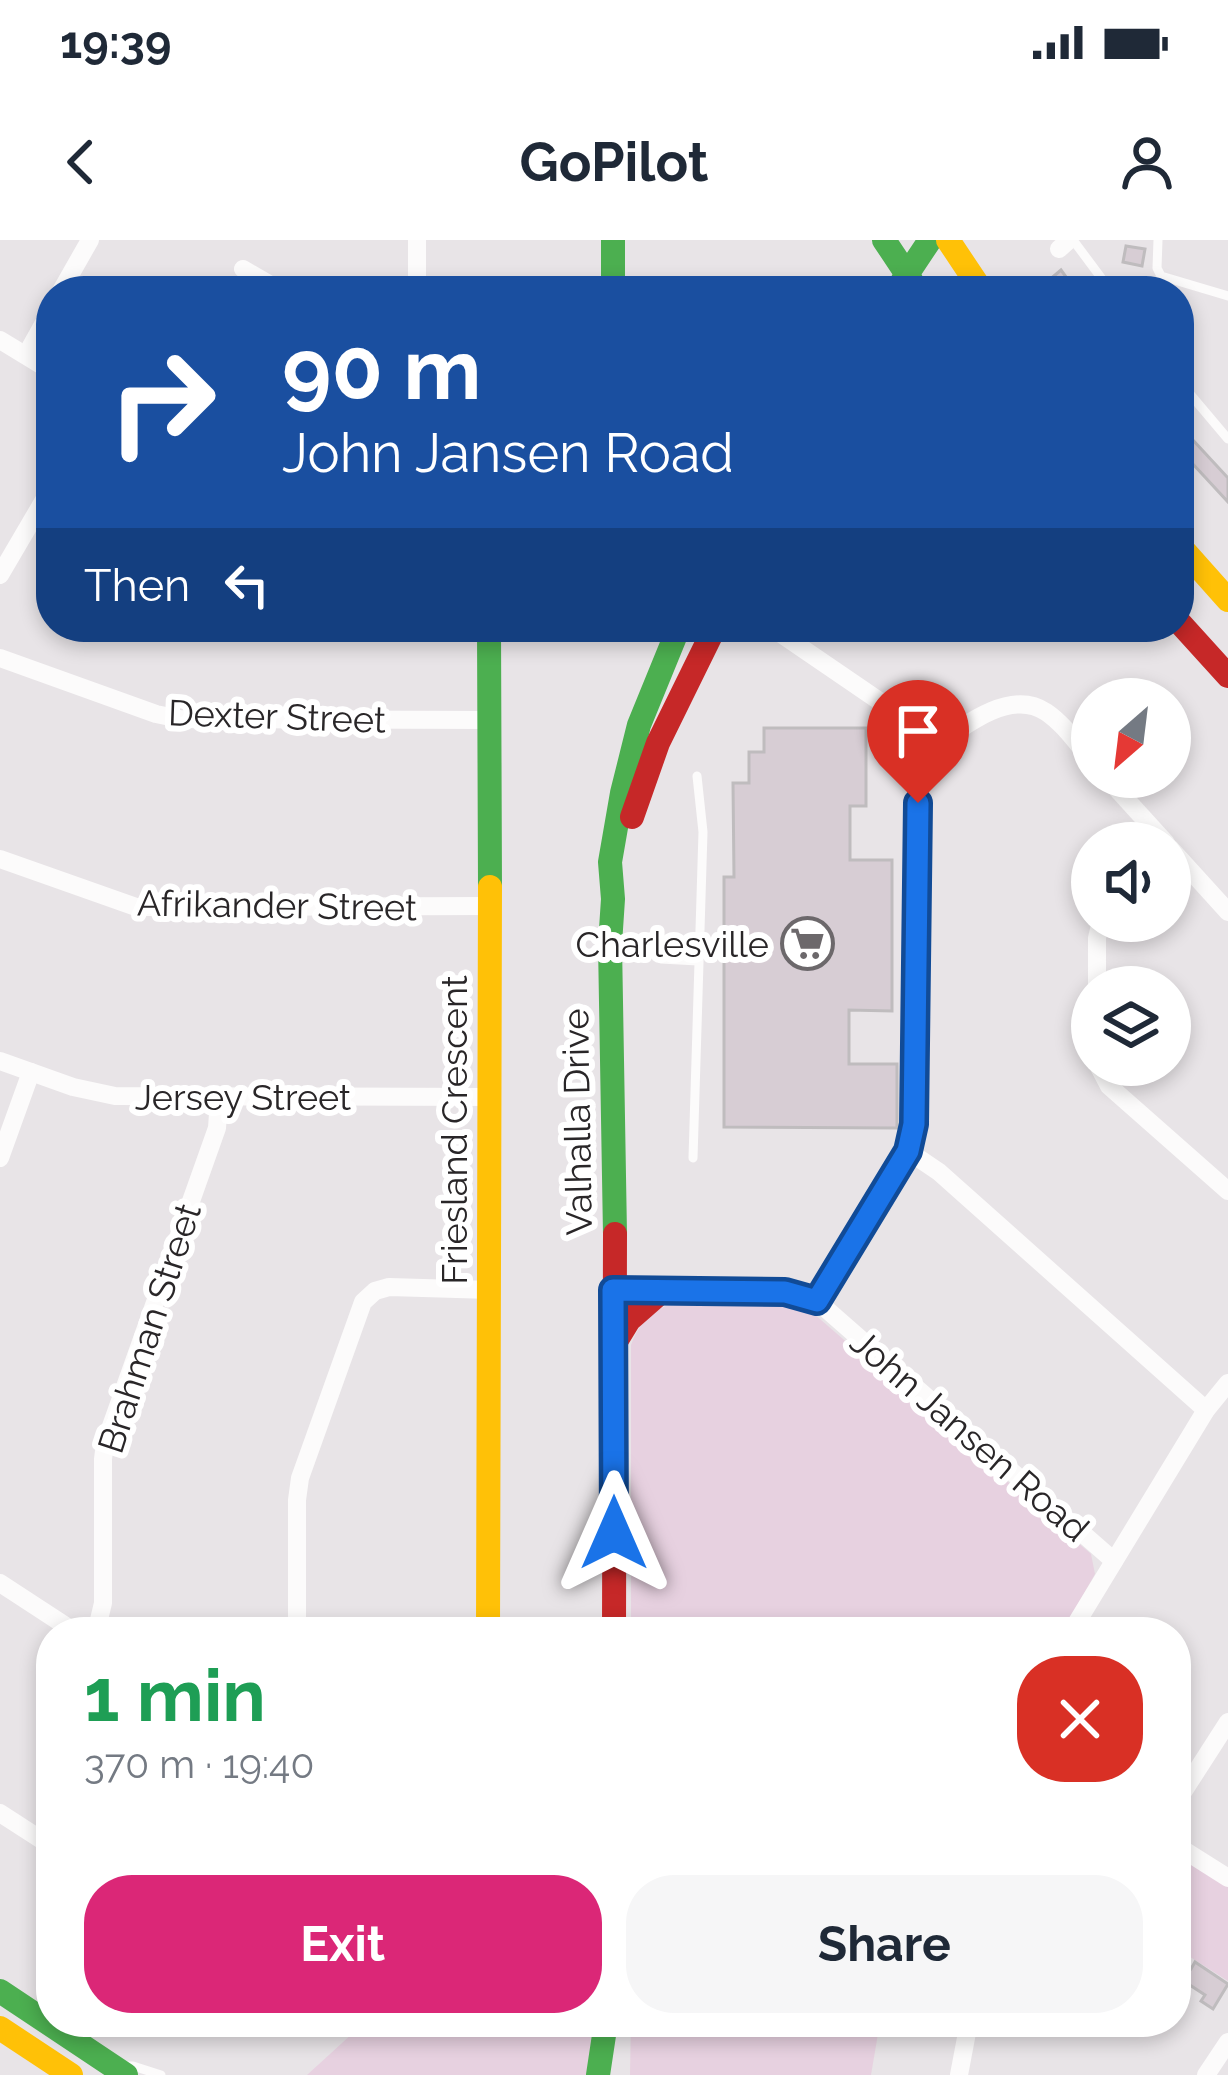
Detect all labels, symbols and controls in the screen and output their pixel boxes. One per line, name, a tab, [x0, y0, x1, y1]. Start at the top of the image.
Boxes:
text: 19:39	[60, 16, 171, 69]
icon: back	[48, 129, 114, 195]
icon: person	[1114, 129, 1180, 195]
text: GoPilot	[520, 130, 708, 194]
text: 90 m	[282, 320, 481, 419]
icon: right	[84, 324, 240, 480]
text: John Jansen Road	[282, 421, 734, 485]
icon: left	[214, 552, 280, 618]
text: Then	[84, 559, 190, 612]
north arrow	[1071, 678, 1191, 798]
map controls	[1071, 678, 1191, 1086]
pin	[867, 680, 969, 803]
street label: Dexter Street	[167, 691, 387, 741]
icon: arrive	[885, 698, 951, 764]
button: sound	[1071, 822, 1191, 942]
street label: Afrikander Street	[137, 882, 417, 928]
supermarket icon: Charlesville	[780, 916, 836, 972]
place label: Charlesville	[575, 923, 769, 965]
button: layers	[1071, 966, 1191, 1086]
street label: Friesland Crescent	[433, 975, 475, 1285]
street label: Valhalla Drive	[554, 1008, 600, 1236]
street label: Jersey Street	[135, 1076, 351, 1118]
street label: Brahman Street	[89, 1198, 209, 1458]
street label: John Jansen Road	[843, 1320, 1097, 1550]
position arrow	[551, 1470, 677, 1596]
text: 1 min	[84, 1653, 266, 1738]
button: close	[1017, 1656, 1143, 1782]
text: 370 m · 19:40	[84, 1741, 314, 1787]
button: Exit	[84, 1875, 602, 2013]
button: Share	[626, 1875, 1143, 2013]

